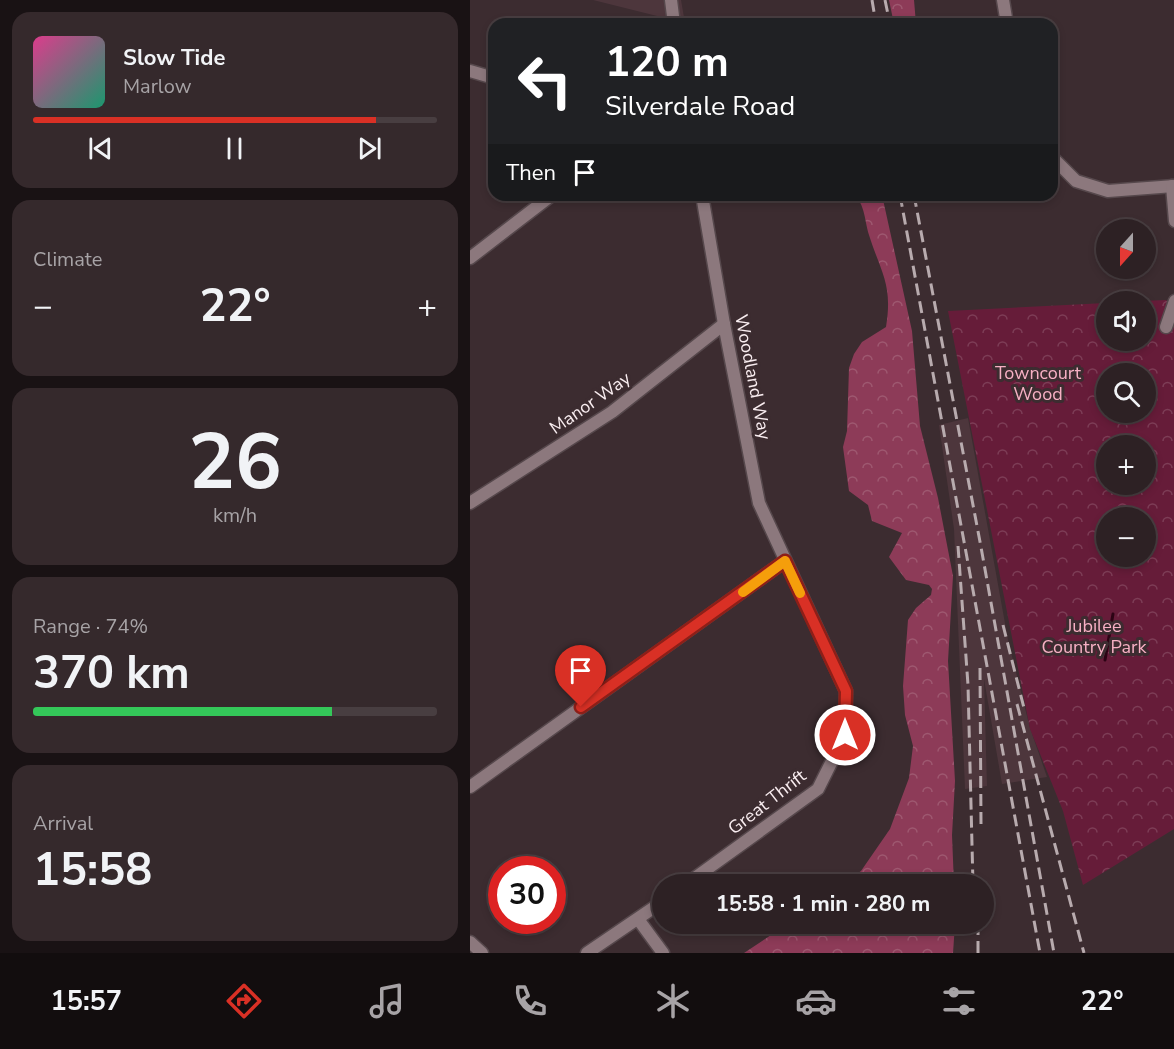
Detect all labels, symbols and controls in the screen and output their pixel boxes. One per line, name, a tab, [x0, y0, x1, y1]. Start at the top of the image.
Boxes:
text: 120 m	[605, 34, 729, 91]
icon: left	[506, 42, 584, 120]
text: Slow Tide	[123, 43, 225, 73]
text: Marlow	[123, 73, 191, 100]
text: Silverdale Road	[605, 88, 795, 125]
icon: previous	[84, 132, 117, 165]
icon: pause	[218, 132, 251, 165]
icon: next	[353, 132, 386, 165]
icon: arrive	[568, 156, 601, 189]
text: Then	[506, 158, 556, 188]
north arrow	[1096, 219, 1156, 279]
map controls	[1096, 219, 1156, 567]
text: Climate	[33, 246, 102, 273]
text: 22°	[199, 276, 271, 337]
text: −	[33, 284, 53, 329]
text: +	[417, 284, 437, 329]
button: sound	[1096, 291, 1156, 351]
street label: Woodland Way	[729, 312, 777, 442]
park label: Towncourt Wood	[995, 361, 1082, 406]
button: search	[1096, 363, 1156, 423]
street label: Manor Way	[545, 366, 636, 440]
text: 26	[188, 409, 282, 516]
button: +	[1096, 435, 1156, 495]
text: km/h	[213, 502, 257, 529]
button: −	[1096, 507, 1156, 567]
text: Range · 74%	[33, 613, 148, 640]
park label: Jubilee Country Park	[1042, 614, 1147, 659]
text: 370 km	[33, 643, 190, 704]
pin	[555, 645, 606, 707]
icon: arrive	[564, 654, 597, 687]
position arrow	[813, 703, 877, 767]
street label: Great Thrift	[723, 763, 812, 840]
text: Arrival	[33, 810, 93, 837]
text: 15:58	[33, 840, 152, 901]
speed limit sign: 30	[488, 856, 566, 934]
text: 15:58 · 1 min · 280 m	[716, 889, 930, 919]
icon: directions	[223, 980, 265, 1022]
icon: music	[366, 980, 408, 1022]
icon: phone	[509, 980, 551, 1022]
icon: climate	[652, 980, 694, 1022]
icon: car	[795, 980, 837, 1022]
icon: filters	[938, 980, 980, 1022]
text: 15:57	[50, 983, 122, 1020]
text: 22°	[1081, 983, 1123, 1020]

